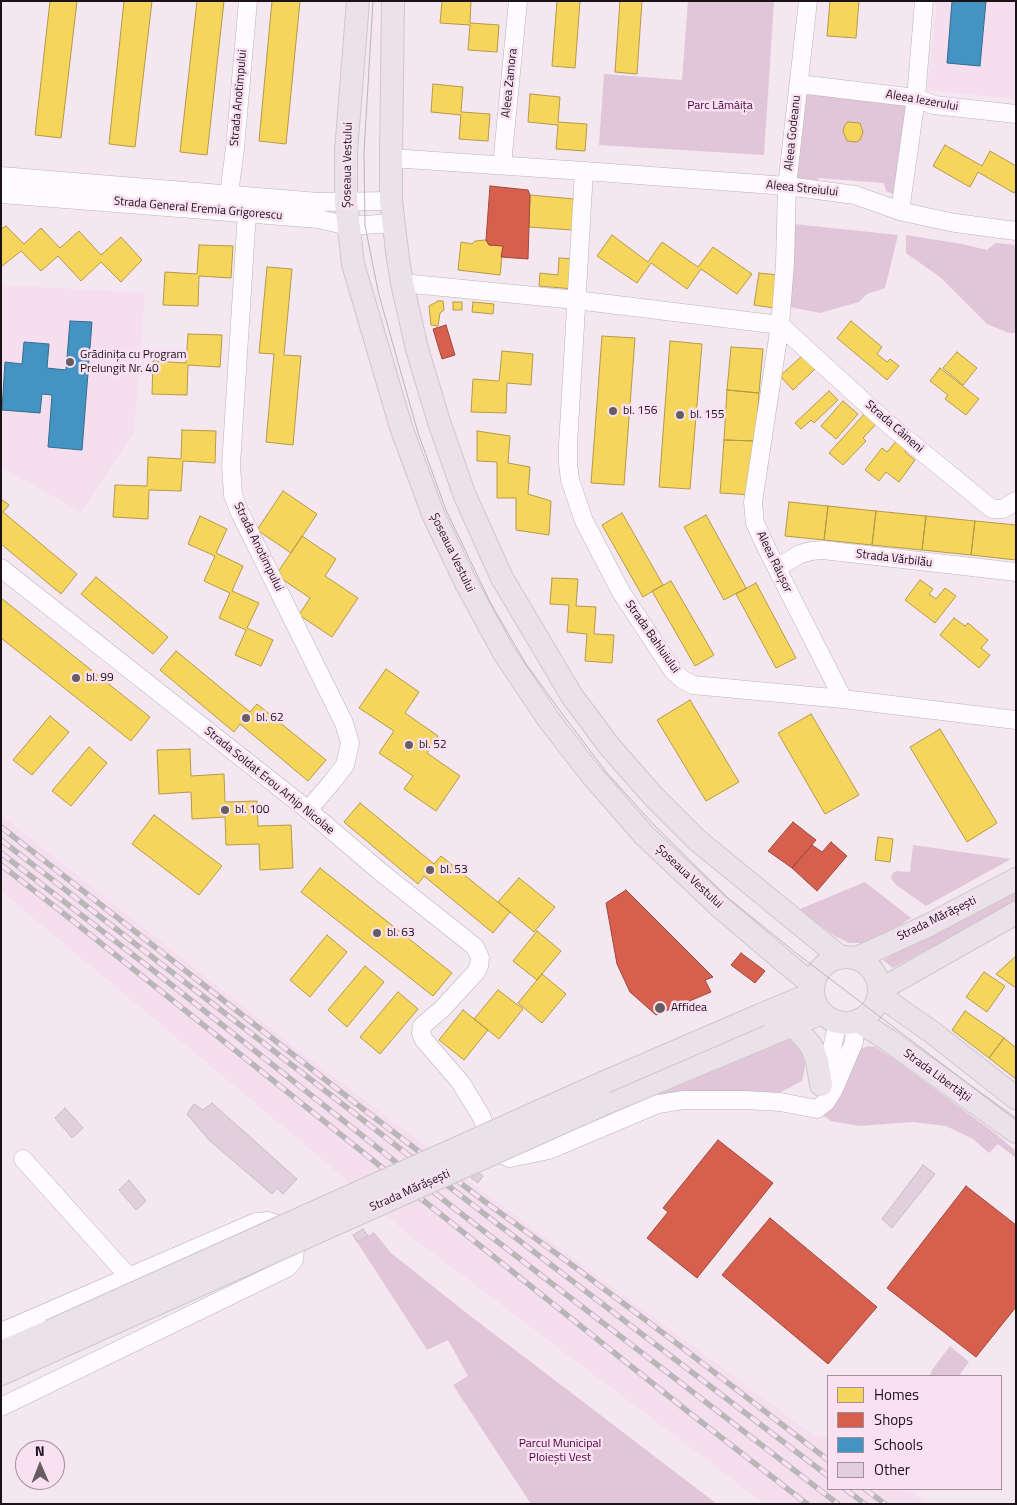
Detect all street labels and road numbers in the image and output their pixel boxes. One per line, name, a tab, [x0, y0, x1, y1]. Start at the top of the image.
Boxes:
street label: Aleea Zamora	[499, 48, 521, 118]
street label: Strada Anotimpului	[228, 49, 250, 147]
street label: Aleea Iezerului	[885, 88, 959, 114]
street label: Aleea Godeanu	[782, 95, 804, 171]
street label: Șoseaua Vestului	[340, 122, 356, 208]
street label: Aleea Streiului	[765, 178, 839, 200]
street label: Strada General Eremia Grigorescu	[113, 194, 283, 224]
street label: Strada Câineni	[862, 398, 926, 456]
street label: Strada Anotimpului	[230, 500, 286, 594]
street label: Șoseaua Vestului	[427, 511, 477, 595]
street label: Aleea Râușor	[753, 529, 795, 595]
street label: Strada Vărbilău	[855, 547, 933, 571]
street label: Strada Bahluiului	[622, 598, 682, 676]
street label: Strada Soldat Erou Arhip Nicolae	[201, 724, 337, 838]
street label: Șoseaua Vestului	[653, 842, 725, 912]
street label: Strada Mărășești	[895, 894, 979, 944]
street label: Strada Libertății	[900, 1047, 974, 1105]
street label: Strada Mărășești	[368, 1167, 452, 1215]

